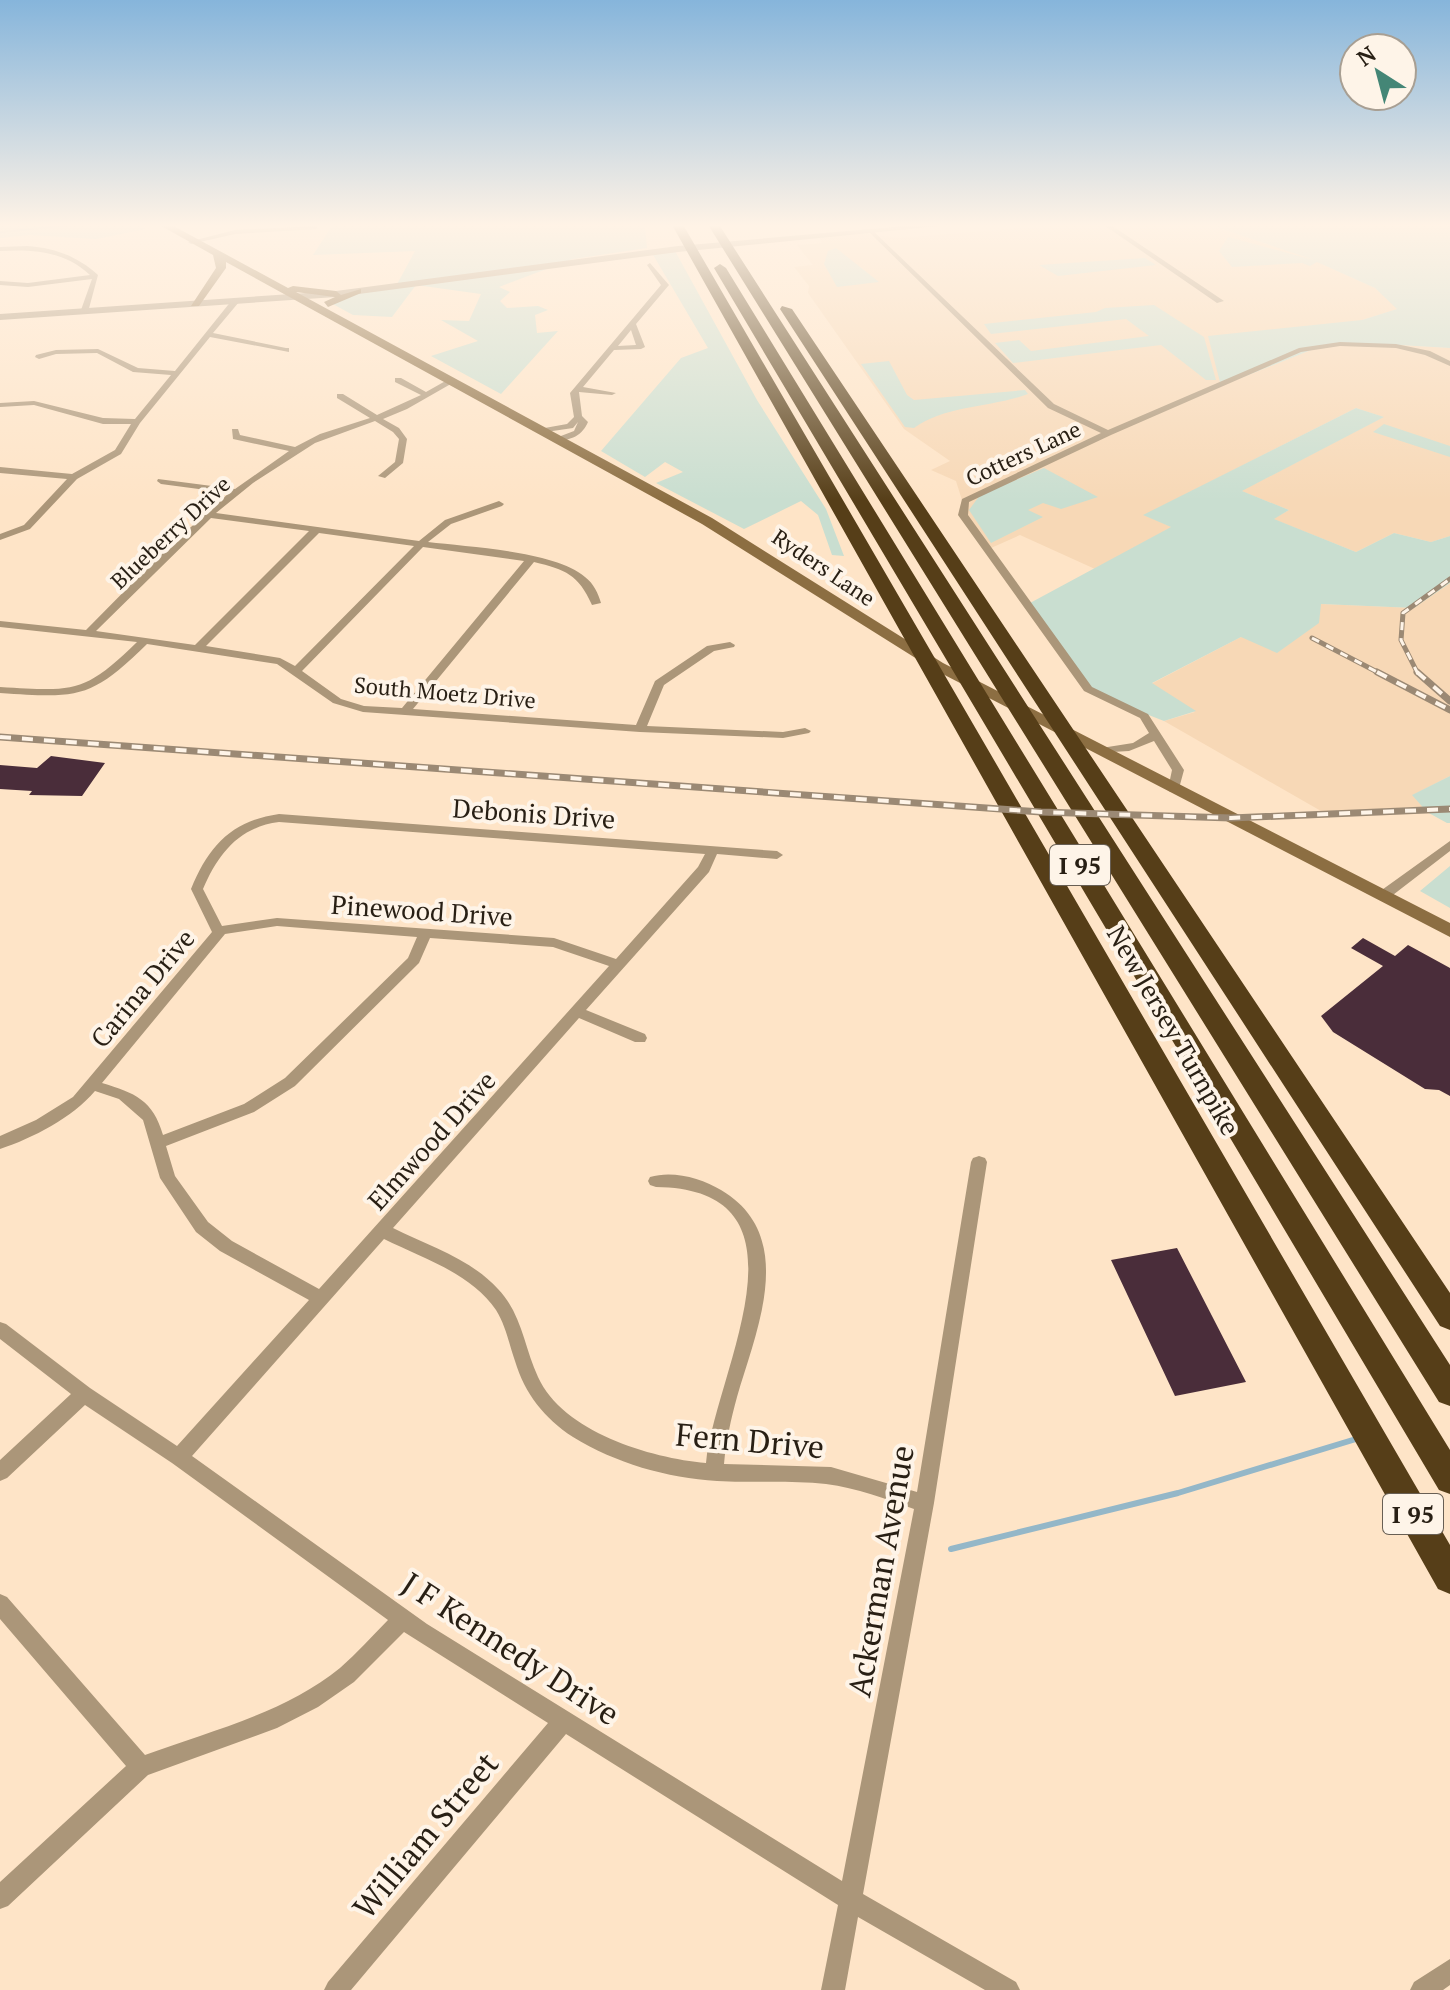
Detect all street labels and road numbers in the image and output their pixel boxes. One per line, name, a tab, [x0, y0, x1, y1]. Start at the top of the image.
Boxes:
street label: Cotters Lane	[961, 414, 1085, 492]
street label: Blueberry Drive	[104, 469, 236, 595]
street label: Ryders Lane	[767, 522, 881, 612]
street label: South Moetz Drive	[353, 670, 537, 714]
street label: Debonis Drive	[452, 790, 616, 836]
road number: I 95	[1050, 845, 1110, 885]
street label: Pinewood Drive	[330, 887, 514, 933]
street label: New Jersey Turnpike	[1100, 919, 1248, 1141]
street label: Carina Drive	[83, 922, 201, 1054]
street label: Elmwood Drive	[360, 1063, 502, 1217]
street label: Fern Drive	[674, 1413, 826, 1467]
street label: Ackerman Avenue	[837, 1442, 923, 1700]
road number: I 95	[1383, 1494, 1443, 1534]
street label: J F Kennedy Drive	[394, 1562, 628, 1734]
street label: William Street	[343, 1743, 507, 1927]

